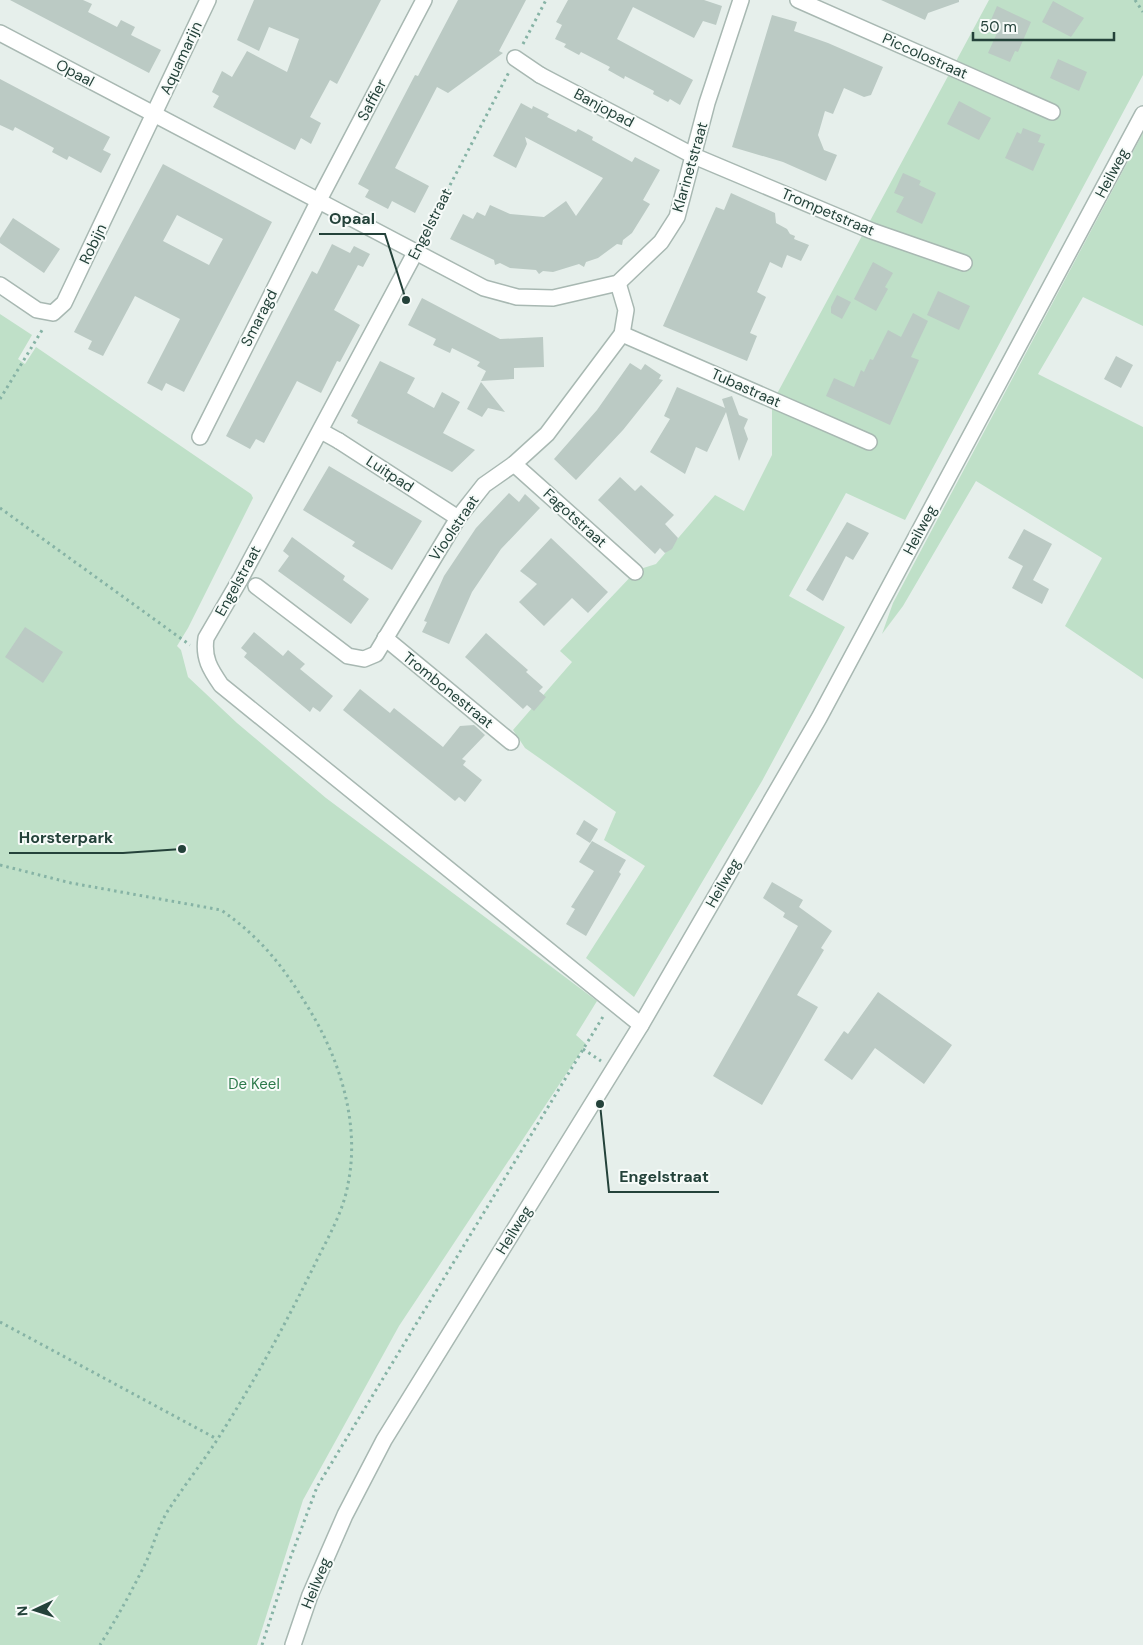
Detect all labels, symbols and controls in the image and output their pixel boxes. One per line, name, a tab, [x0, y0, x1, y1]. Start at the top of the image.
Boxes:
scale bar	[973, 10, 1114, 42]
text: 50 m	[980, 17, 1017, 37]
street label: Aquamarijn	[155, 18, 207, 98]
street label: Piccolostraat	[879, 28, 971, 84]
street label: Opaal	[52, 55, 98, 91]
street label: Saffier	[353, 75, 391, 124]
street label: Banjopad	[570, 84, 638, 132]
street label: Klarinetstraat	[668, 120, 712, 214]
street label: Heilweg	[1091, 145, 1133, 201]
street label: Trompetstraat	[778, 183, 878, 241]
street label: Engelstraat	[403, 185, 457, 263]
callout: Opaal	[319, 203, 385, 234]
text: Opaal	[329, 208, 375, 229]
street label: Robijn	[75, 220, 111, 268]
street label: Smaragd	[236, 286, 282, 350]
street label: Tubastraat	[708, 364, 784, 412]
street label: Luitpad	[362, 451, 418, 497]
street label: Fagotstraat	[539, 484, 611, 552]
street label: Vioolstraat	[425, 491, 483, 565]
street label: Heilweg	[899, 502, 941, 558]
street label: Engelstraat	[210, 542, 266, 620]
street label: Trombonestraat	[399, 647, 498, 733]
callout: Horsterpark	[9, 822, 123, 853]
text: Horsterpark	[19, 827, 114, 848]
street label: Heilweg	[701, 855, 745, 911]
park label: De Keel	[228, 1074, 280, 1094]
callout: Engelstraat	[609, 1161, 719, 1192]
text: Engelstraat	[619, 1166, 709, 1187]
street label: Heilweg	[491, 1202, 537, 1258]
street label: Heilweg	[297, 1554, 335, 1612]
north arrow	[10, 1585, 60, 1635]
text: N	[13, 1605, 31, 1617]

